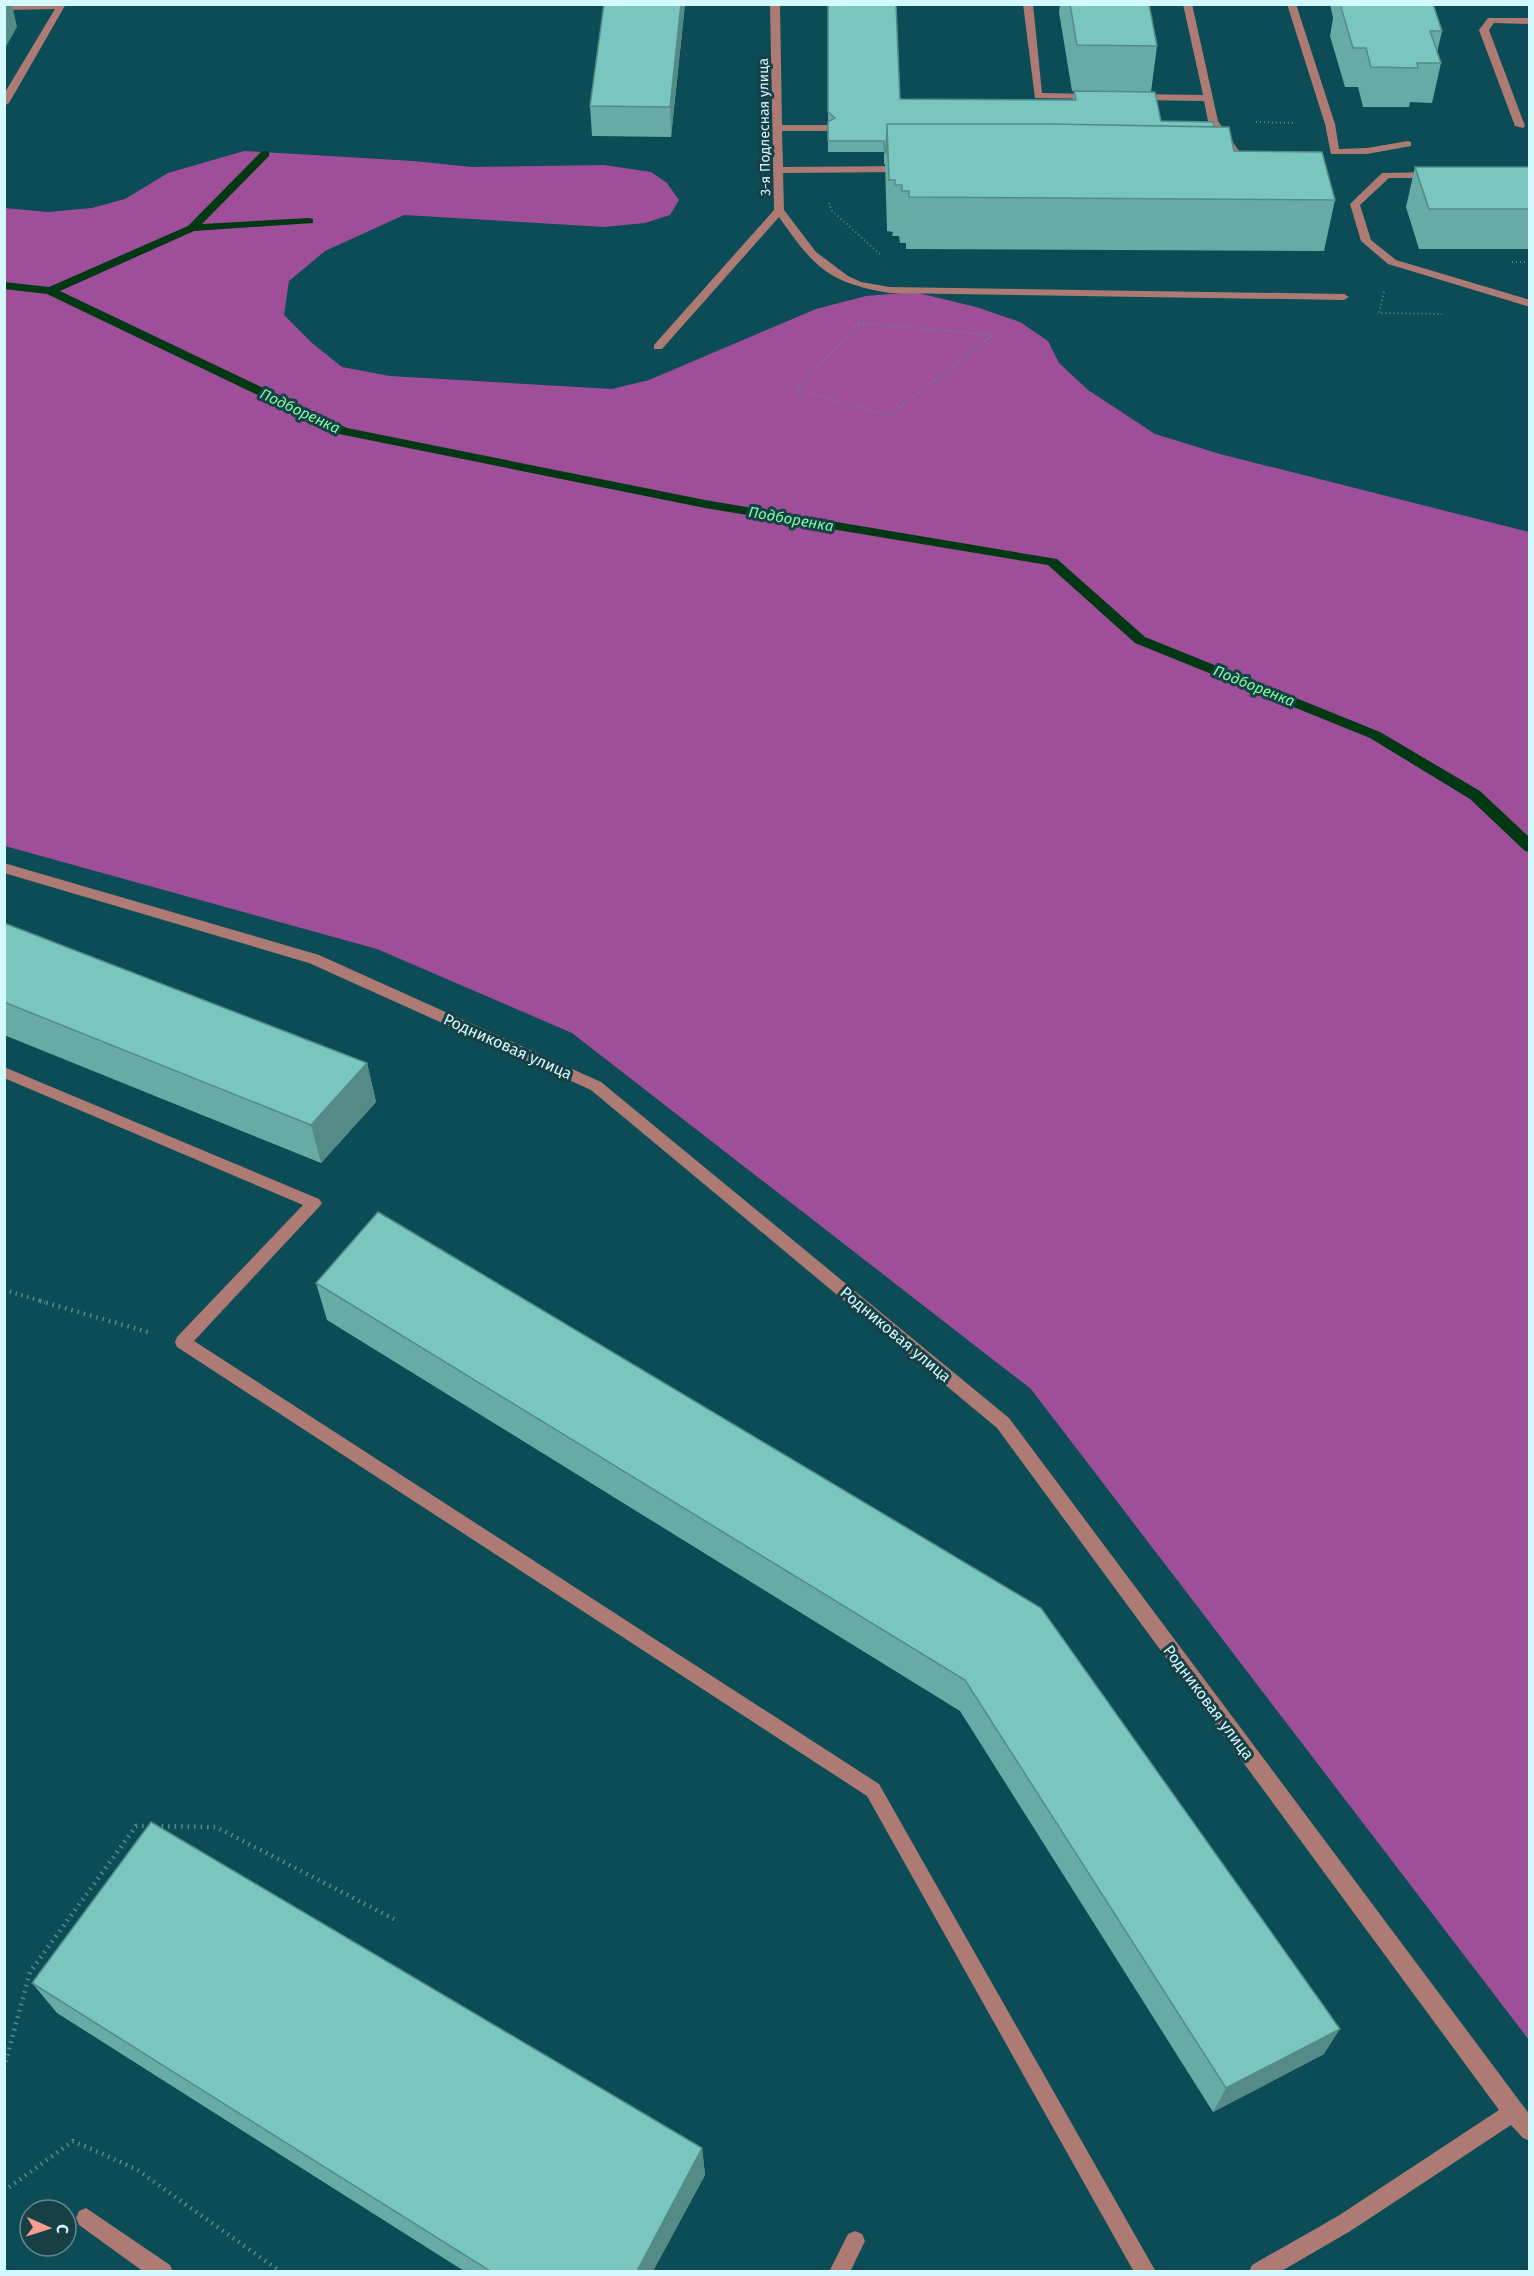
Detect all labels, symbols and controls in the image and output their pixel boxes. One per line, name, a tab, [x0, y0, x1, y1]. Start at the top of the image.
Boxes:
street label: 3-я Подлесная улица	[755, 58, 774, 196]
water label: Подборенка	[257, 385, 343, 437]
water label: Подборенка	[747, 503, 835, 535]
water label: Подборенка	[1211, 662, 1297, 710]
street label: Родниковая улица	[441, 1010, 575, 1083]
street label: Родниковая улица	[836, 1283, 955, 1386]
street label: Родниковая улица	[1159, 1641, 1258, 1763]
north arrow	[18, 2198, 78, 2258]
text: С	[53, 2224, 72, 2235]

